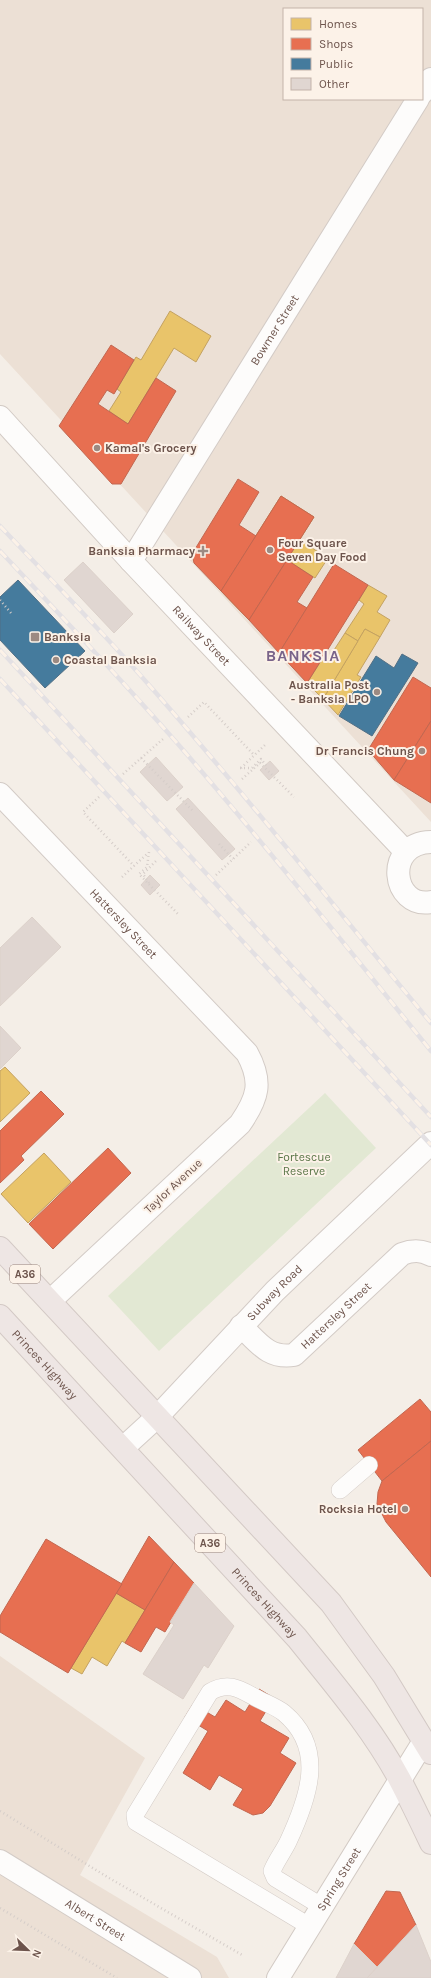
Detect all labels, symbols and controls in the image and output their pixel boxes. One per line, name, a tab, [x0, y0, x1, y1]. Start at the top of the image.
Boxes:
legend	[283, 8, 423, 100]
text: Homes	[319, 17, 357, 31]
text: Shops	[319, 37, 353, 51]
text: Public	[319, 57, 353, 71]
text: Other	[319, 77, 350, 91]
street label: Bowmer Street	[247, 292, 302, 368]
place label: Kamal's Grocery	[105, 441, 197, 455]
marker: Kamal's Grocery	[92, 443, 102, 453]
place label: Four Square Seven Day Food	[278, 536, 367, 564]
place label: Banksia Pharmacy	[88, 544, 195, 558]
marker: Four Square Seven Day Food	[265, 545, 275, 555]
marker: Banksia Pharmacy	[198, 546, 208, 556]
street label: Railway Street	[170, 602, 233, 669]
place label: Banksia	[44, 630, 91, 644]
marker: Banksia	[29, 631, 41, 643]
district label: BANKSIA	[266, 646, 340, 665]
place label: Coastal Banksia	[64, 653, 157, 667]
marker: Coastal Banksia	[51, 655, 61, 665]
place label: Australia Post - Banksia LPO	[289, 678, 369, 706]
marker: Australia Post - Banksia LPO	[372, 687, 382, 697]
place label: Dr Francis Chung	[316, 744, 414, 758]
marker: Dr Francis Chung	[417, 746, 427, 756]
street label: Hattersley Street	[87, 886, 161, 962]
park label: Fortescue Reserve	[277, 1150, 331, 1178]
street label: Taylor Avenue	[141, 1156, 205, 1216]
street label: Subway Road	[244, 1262, 305, 1324]
road number: A36	[10, 1265, 40, 1283]
street label: Hattersley Street	[298, 1279, 375, 1352]
street label: Princes Highway	[9, 1327, 81, 1403]
place label: Rocksia Hotel	[319, 1502, 397, 1516]
marker: Rocksia Hotel	[400, 1504, 410, 1514]
road number: A36	[195, 1534, 225, 1552]
street label: Princes Highway	[229, 1565, 300, 1641]
street label: Spring Street	[314, 1844, 364, 1914]
street label: Albert Street	[63, 1896, 129, 1944]
north arrow	[8, 1930, 48, 1970]
text: N	[29, 1948, 44, 1960]

